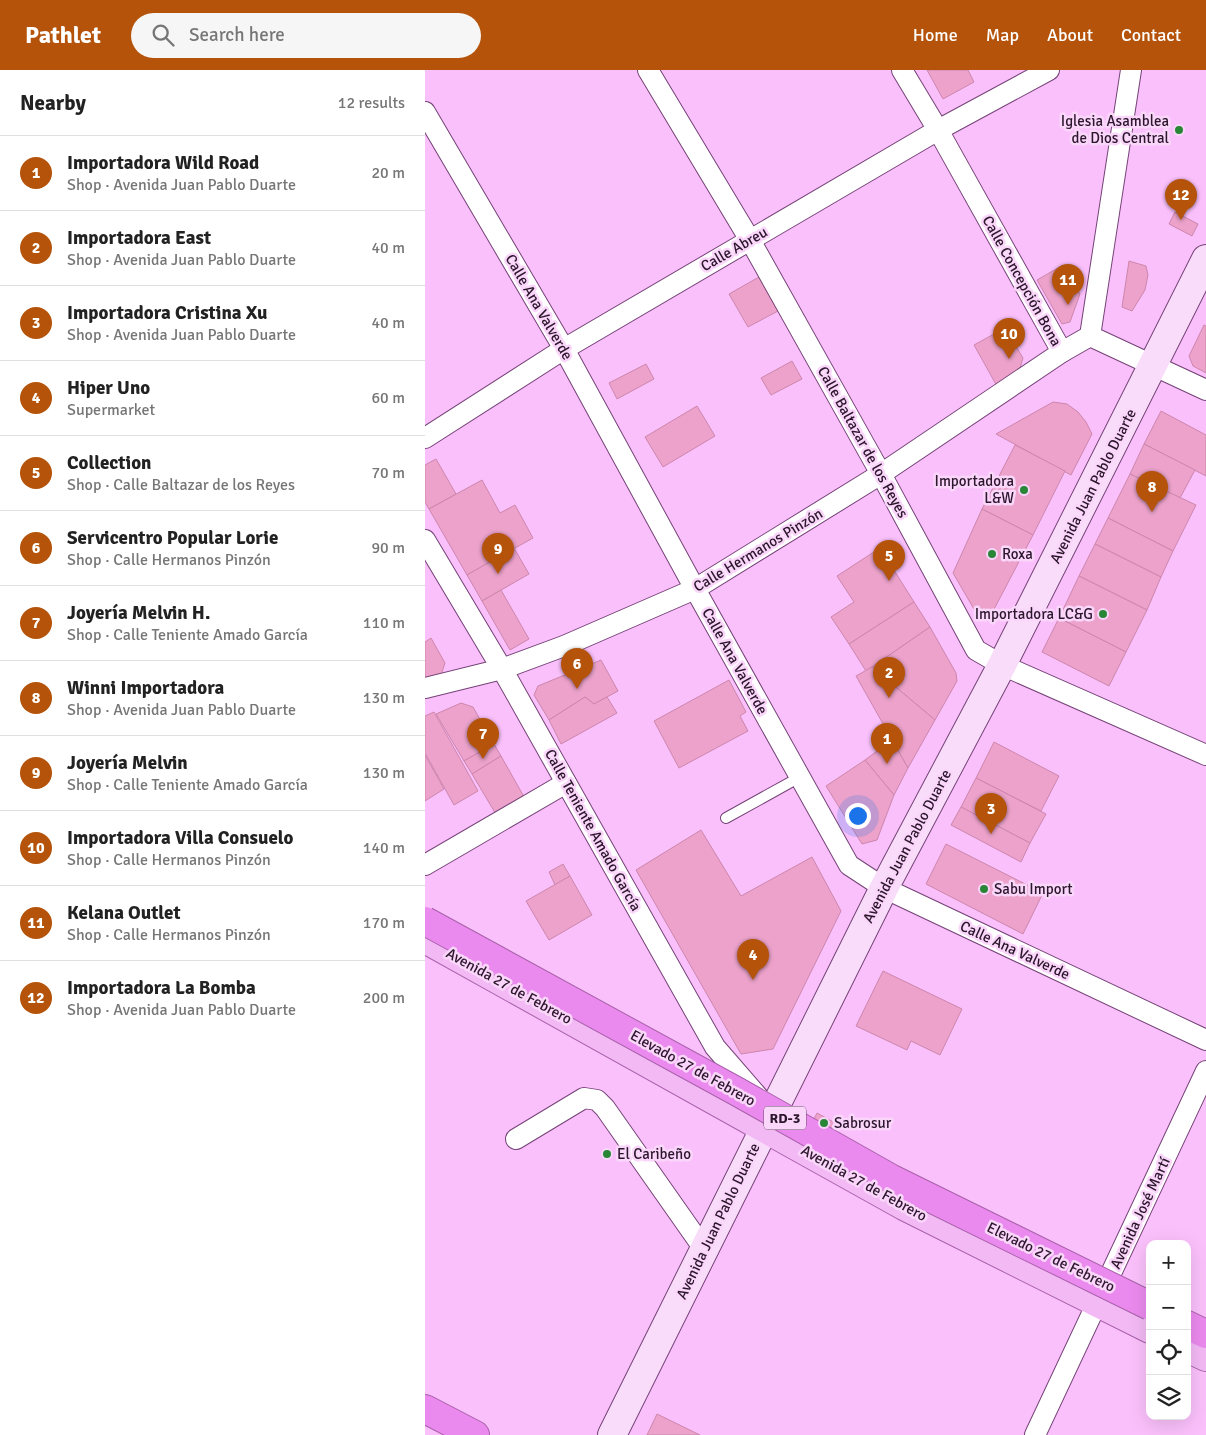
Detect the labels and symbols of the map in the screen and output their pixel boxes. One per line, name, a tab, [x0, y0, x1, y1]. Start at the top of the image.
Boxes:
place label: Iglesia Asamblea de Dios Central	[1061, 112, 1169, 147]
marker: Iglesia Asamblea de Dios Central	[1173, 124, 1185, 136]
pin: 12	[1165, 179, 1197, 220]
street label: Calle Concepción Bona	[979, 213, 1065, 349]
street label: Calle Abreu	[697, 223, 771, 275]
street label: Calle Ana Valverde	[501, 251, 577, 363]
pin: 11	[1052, 264, 1084, 305]
pin: 10	[993, 318, 1025, 359]
street label: Calle Baltazar de los Reyes	[814, 363, 912, 521]
street label: Avenida Juan Pablo Duarte	[1046, 406, 1140, 566]
pin: 8	[1136, 471, 1168, 512]
place label: Importadora L&W	[935, 472, 1014, 507]
marker: Importadora L&W	[1018, 484, 1030, 496]
street label: Calle Hermanos Pinzón	[690, 504, 826, 596]
pin: 9	[482, 533, 514, 574]
pin: 5	[873, 540, 905, 581]
place label: Roxa	[1002, 545, 1033, 563]
marker: Roxa	[986, 548, 998, 560]
street label: Calle Ana Valverde	[698, 605, 772, 717]
place label: Importadora LC&G	[975, 605, 1093, 623]
marker: Importadora LC&G	[1097, 608, 1109, 620]
pin: 6	[561, 648, 593, 689]
pin: 2	[873, 657, 905, 698]
pin: 7	[467, 718, 499, 759]
pin: 1	[871, 723, 903, 764]
street label: Calle Teniente Amado García	[541, 746, 645, 914]
street label: Avenida Juan Pablo Duarte	[859, 766, 955, 926]
pin: 3	[975, 793, 1007, 834]
your location	[845, 803, 871, 829]
place label: Sabu Import	[994, 880, 1073, 898]
marker: Sabu Import	[978, 883, 990, 895]
street label: Calle Ana Valverde	[957, 917, 1073, 983]
pin: 4	[737, 939, 769, 980]
street label: Avenida 27 de Febrero	[443, 944, 575, 1028]
street label: Elevado 27 de Febrero	[627, 1026, 759, 1110]
road number: RD-3	[764, 1106, 806, 1130]
place label: Sabrosur	[834, 1114, 892, 1132]
marker: Sabrosur	[818, 1117, 830, 1129]
street label: Avenida Juan Pablo Duarte	[672, 1140, 764, 1302]
street label: Avenida 27 de Febrero	[798, 1141, 930, 1225]
place label: El Caribeño	[617, 1145, 691, 1163]
marker: El Caribeño	[601, 1148, 613, 1160]
street label: Avenida José Martí	[1106, 1154, 1174, 1272]
street label: Elevado 27 de Febrero	[984, 1218, 1118, 1296]

